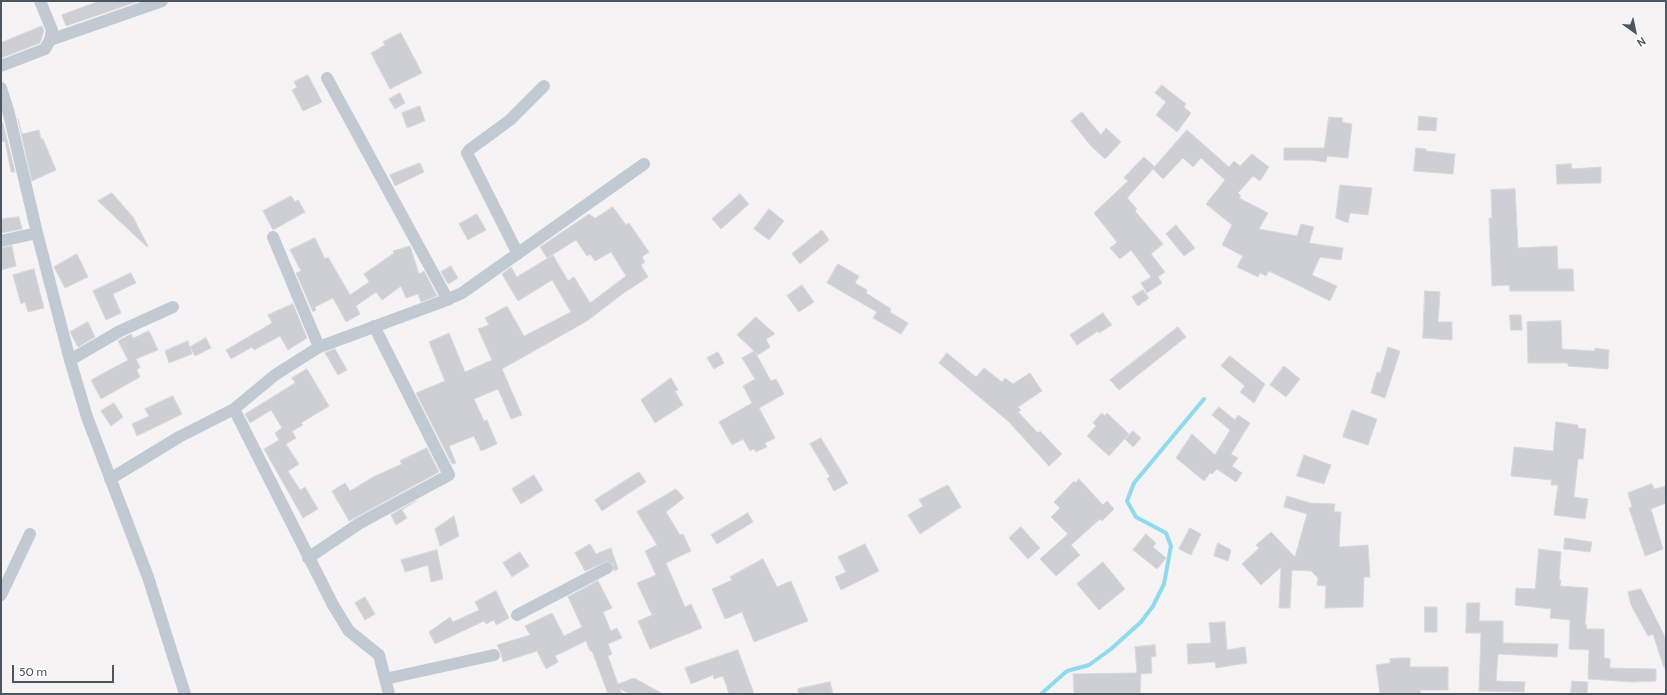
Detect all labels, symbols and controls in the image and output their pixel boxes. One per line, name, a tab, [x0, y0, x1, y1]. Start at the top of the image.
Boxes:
north arrow	[1615, 12, 1655, 52]
text: N	[1634, 34, 1649, 50]
scale bar	[14, 657, 116, 683]
text: 50 m	[19, 664, 47, 679]

